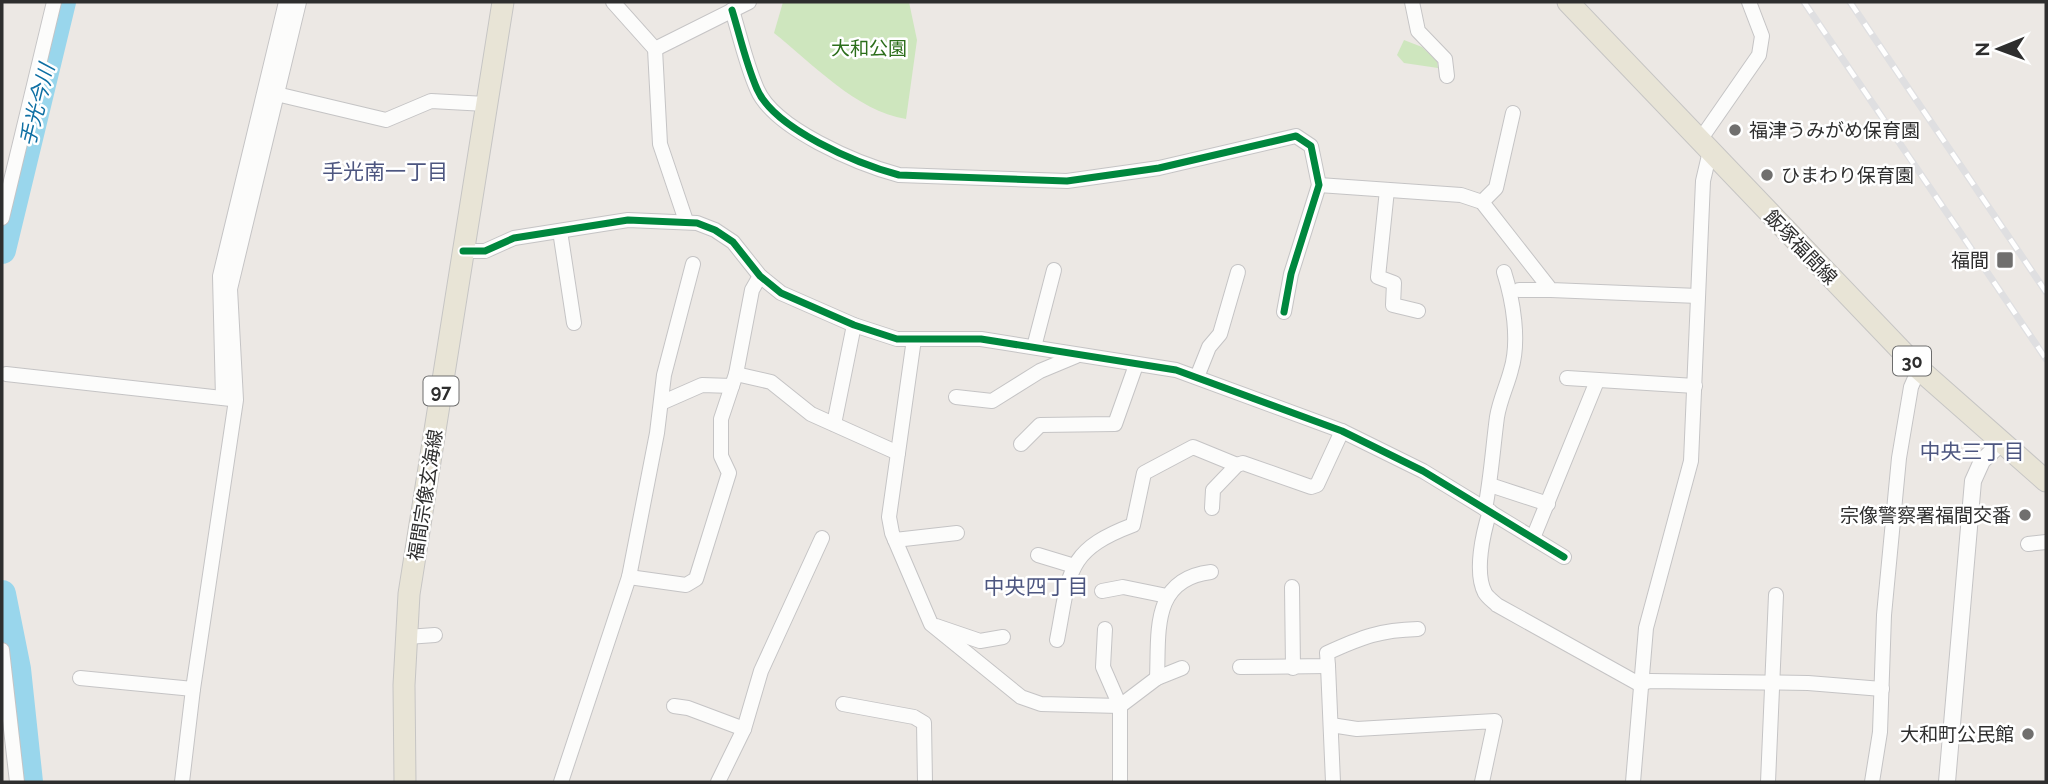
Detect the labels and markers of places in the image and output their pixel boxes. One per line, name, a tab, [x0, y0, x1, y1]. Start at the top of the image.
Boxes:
place label: 福津うみがめ保育園	[1749, 119, 1920, 141]
marker: 福津うみがめ保育園	[1727, 122, 1743, 138]
place label: ひまわり保育園	[1781, 164, 1914, 186]
marker: ひまわり保育園	[1759, 167, 1775, 183]
place label: 福間	[1951, 249, 1989, 271]
marker: 福間	[1995, 250, 2015, 270]
place label: 宗像警察署福間交番	[1840, 504, 2011, 526]
marker: 宗像警察署福間交番	[2017, 507, 2033, 523]
place label: 大和町公民館	[1900, 723, 2014, 745]
marker: 大和町公民館	[2020, 726, 2036, 742]

